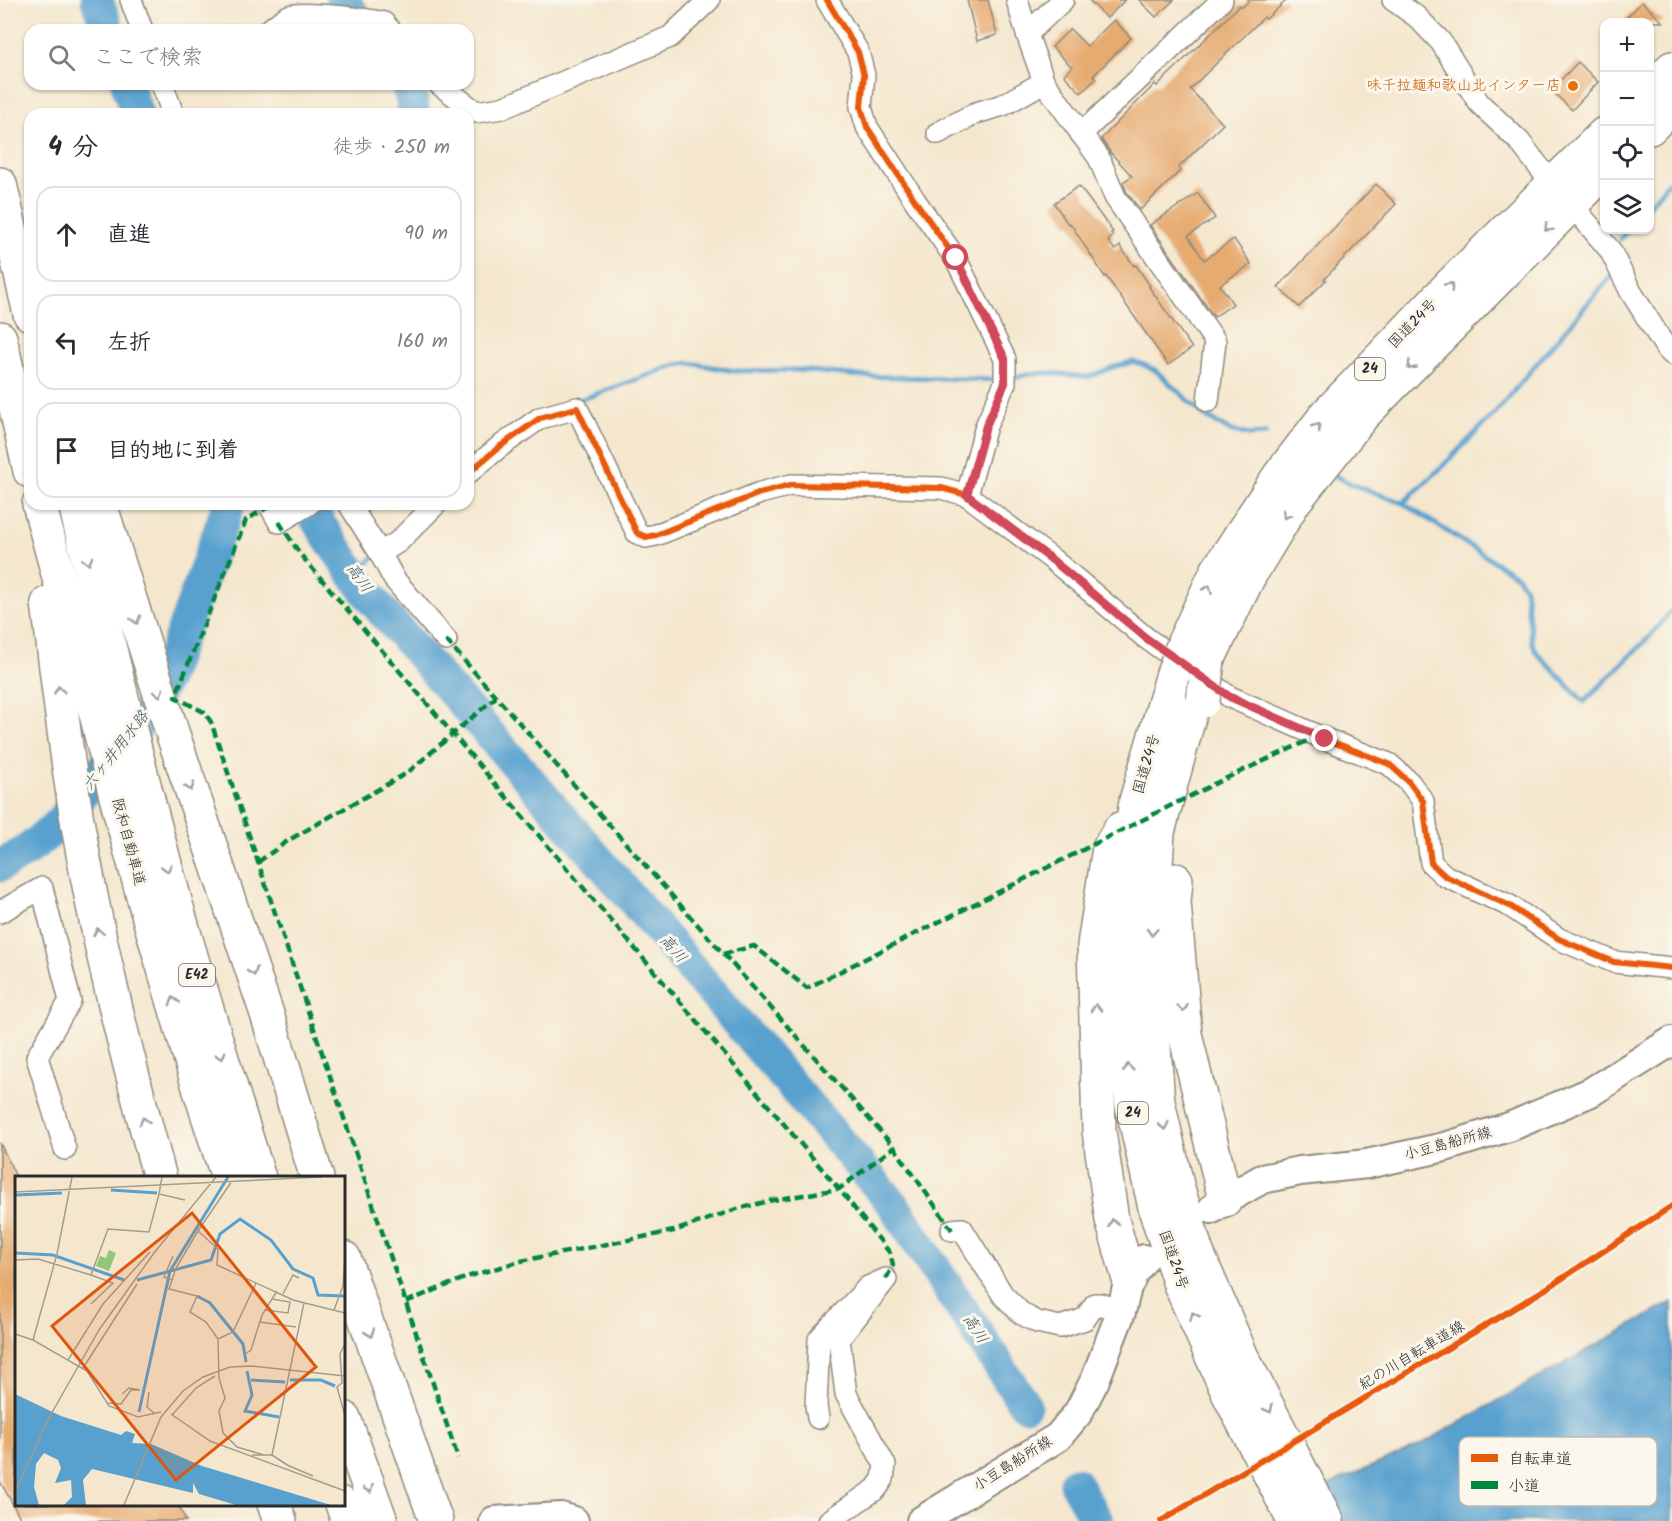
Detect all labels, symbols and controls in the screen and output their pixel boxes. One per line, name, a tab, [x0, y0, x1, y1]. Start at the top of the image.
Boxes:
map controls	[1600, 18, 1654, 234]
button: +	[1600, 18, 1654, 72]
search box	[24, 24, 474, 90]
icon: search	[45, 41, 78, 74]
text: ここで検索	[93, 41, 203, 76]
button: −	[1600, 72, 1654, 126]
place label: 味千拉麺和歌山北インター店	[1367, 74, 1561, 98]
marker: 味千拉麺和歌山北インター店	[1566, 79, 1580, 93]
button: locate	[1600, 126, 1654, 180]
text: 4 分	[48, 127, 98, 169]
text: 徒歩 · 250 m	[333, 132, 450, 164]
button: layers	[1600, 180, 1654, 234]
icon: ahead	[50, 218, 83, 251]
text: 直進	[107, 218, 151, 253]
text: 90 m	[404, 218, 448, 250]
one-way arrow	[1544, 221, 1555, 231]
route start	[942, 244, 968, 270]
one-way arrow	[1443, 282, 1454, 293]
street label: 国道24号	[1383, 293, 1443, 355]
icon: left	[50, 326, 83, 359]
text: 左折	[107, 326, 151, 361]
text: 160 m	[397, 326, 448, 358]
road number: 24	[1355, 358, 1385, 380]
one-way arrow	[1407, 359, 1418, 370]
one-way arrow	[1309, 423, 1320, 434]
icon: arrive	[50, 434, 83, 467]
text: 目的地に到着	[107, 434, 239, 469]
one-way arrow	[1281, 509, 1293, 519]
one-way arrow	[81, 556, 94, 566]
water label: 高川	[339, 558, 379, 598]
one-way arrow	[1201, 585, 1213, 596]
one-way arrow	[129, 614, 141, 625]
one-way arrow	[53, 685, 66, 694]
one-way arrow	[152, 687, 164, 698]
water label: 六ヶ井用水路	[77, 705, 156, 797]
route end	[1311, 725, 1337, 751]
street label: 国道24号	[1127, 731, 1167, 797]
one-way arrow	[183, 781, 196, 792]
street label: 阪和自動車道	[105, 795, 151, 889]
one-way arrow	[159, 863, 172, 873]
one-way arrow	[92, 927, 105, 937]
one-way arrow	[1145, 928, 1158, 937]
water label: 高川	[653, 929, 693, 969]
road number: E42	[179, 964, 215, 986]
one-way arrow	[246, 966, 258, 977]
one-way arrow	[169, 996, 181, 1007]
one-way arrow	[1089, 1003, 1102, 1012]
one-way arrow	[1176, 1003, 1189, 1012]
one-way arrow	[213, 1051, 226, 1061]
one-way arrow	[1122, 1063, 1135, 1072]
road number: 24	[1118, 1102, 1148, 1124]
one-way arrow	[139, 1116, 152, 1126]
one-way arrow	[1156, 1121, 1169, 1131]
street label: 小豆島船所線	[1401, 1121, 1495, 1167]
inset map	[15, 1176, 345, 1506]
one-way arrow	[1107, 1218, 1120, 1228]
street label: 国道24号	[1152, 1227, 1194, 1293]
water label: 高川	[956, 1309, 994, 1349]
one-way arrow	[1189, 1311, 1201, 1322]
street label: 紀の川自転車道線	[1354, 1315, 1470, 1397]
one-way arrow	[362, 1327, 375, 1338]
one-way arrow	[1262, 1403, 1273, 1413]
street label: 小豆島船所線	[968, 1430, 1058, 1498]
legend	[1459, 1437, 1657, 1506]
text: 自転車道	[1508, 1447, 1572, 1472]
text: 小道	[1508, 1474, 1540, 1499]
one-way arrow	[362, 1483, 375, 1494]

